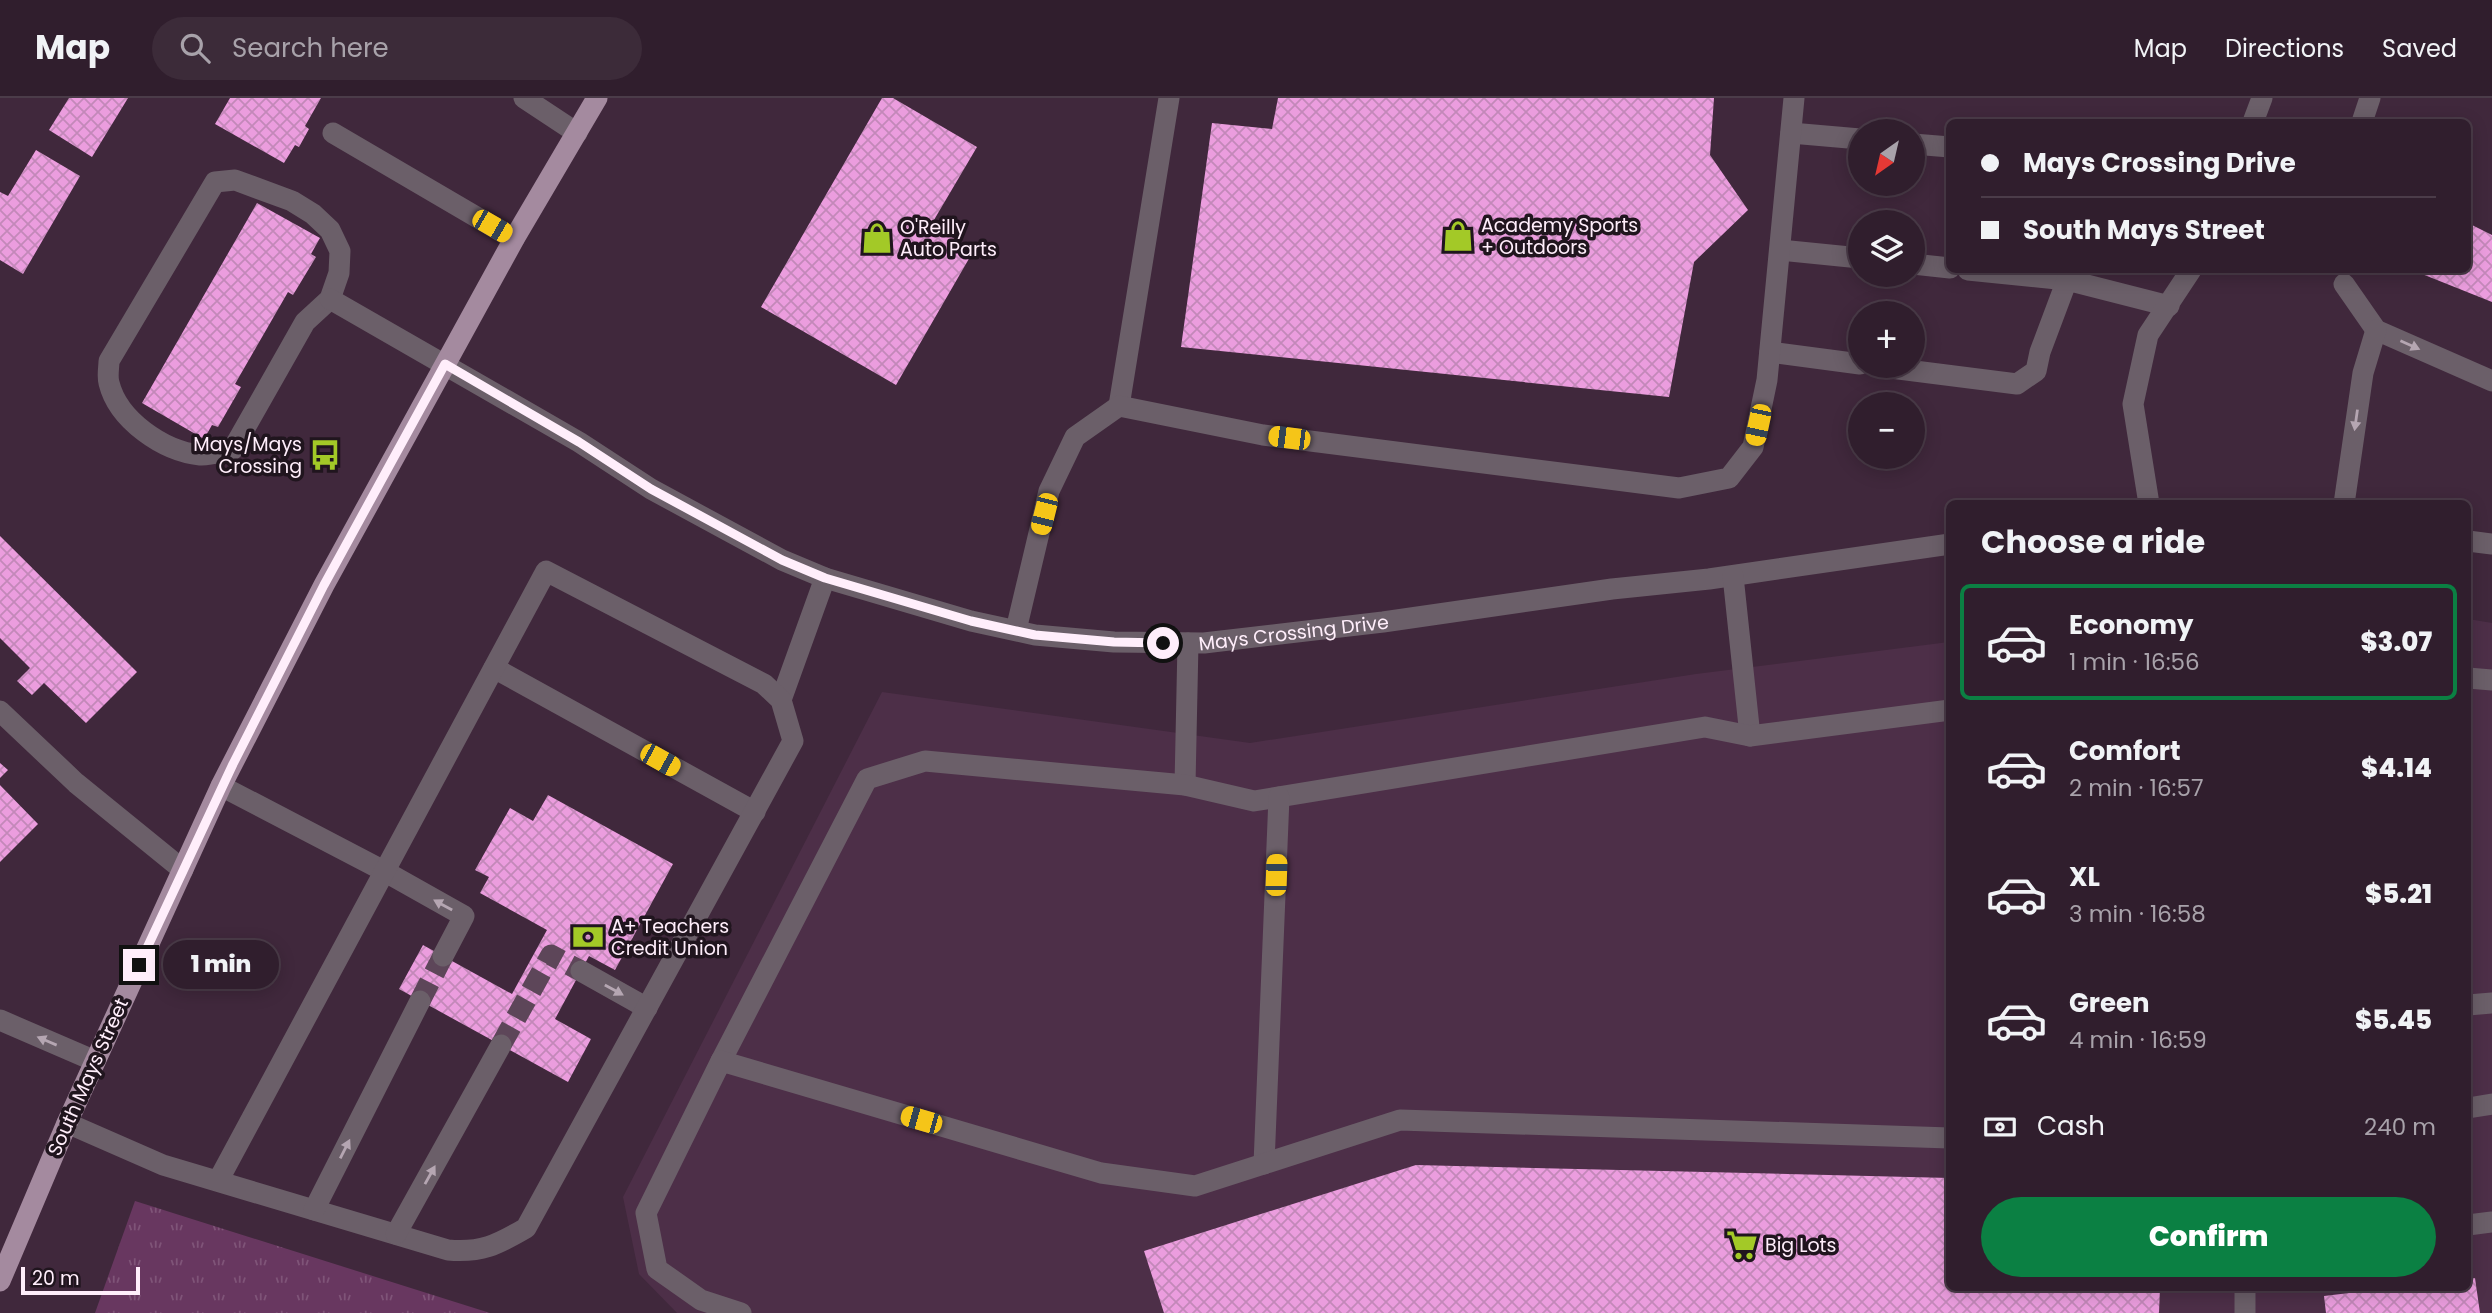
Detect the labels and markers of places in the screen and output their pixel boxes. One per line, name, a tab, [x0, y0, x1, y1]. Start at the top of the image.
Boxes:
place label: Academy Sports + Outdoors	[1481, 212, 1638, 261]
place label: O'Reilly Auto Parts	[900, 214, 997, 263]
shop icon: Academy Sports + Outdoors	[1441, 219, 1475, 253]
shop icon: O'Reilly Auto Parts	[860, 221, 894, 255]
place label: Mays/Mays Crossing	[193, 431, 302, 480]
bus stop icon: Mays/Mays Crossing	[308, 438, 342, 472]
place label: A+ Teachers Credit Union	[611, 913, 729, 962]
bank icon: A+ Teachers Credit Union	[571, 920, 605, 954]
supermarket icon: Big Lots	[1725, 1228, 1759, 1262]
place label: Big Lots	[1765, 1232, 1836, 1259]

